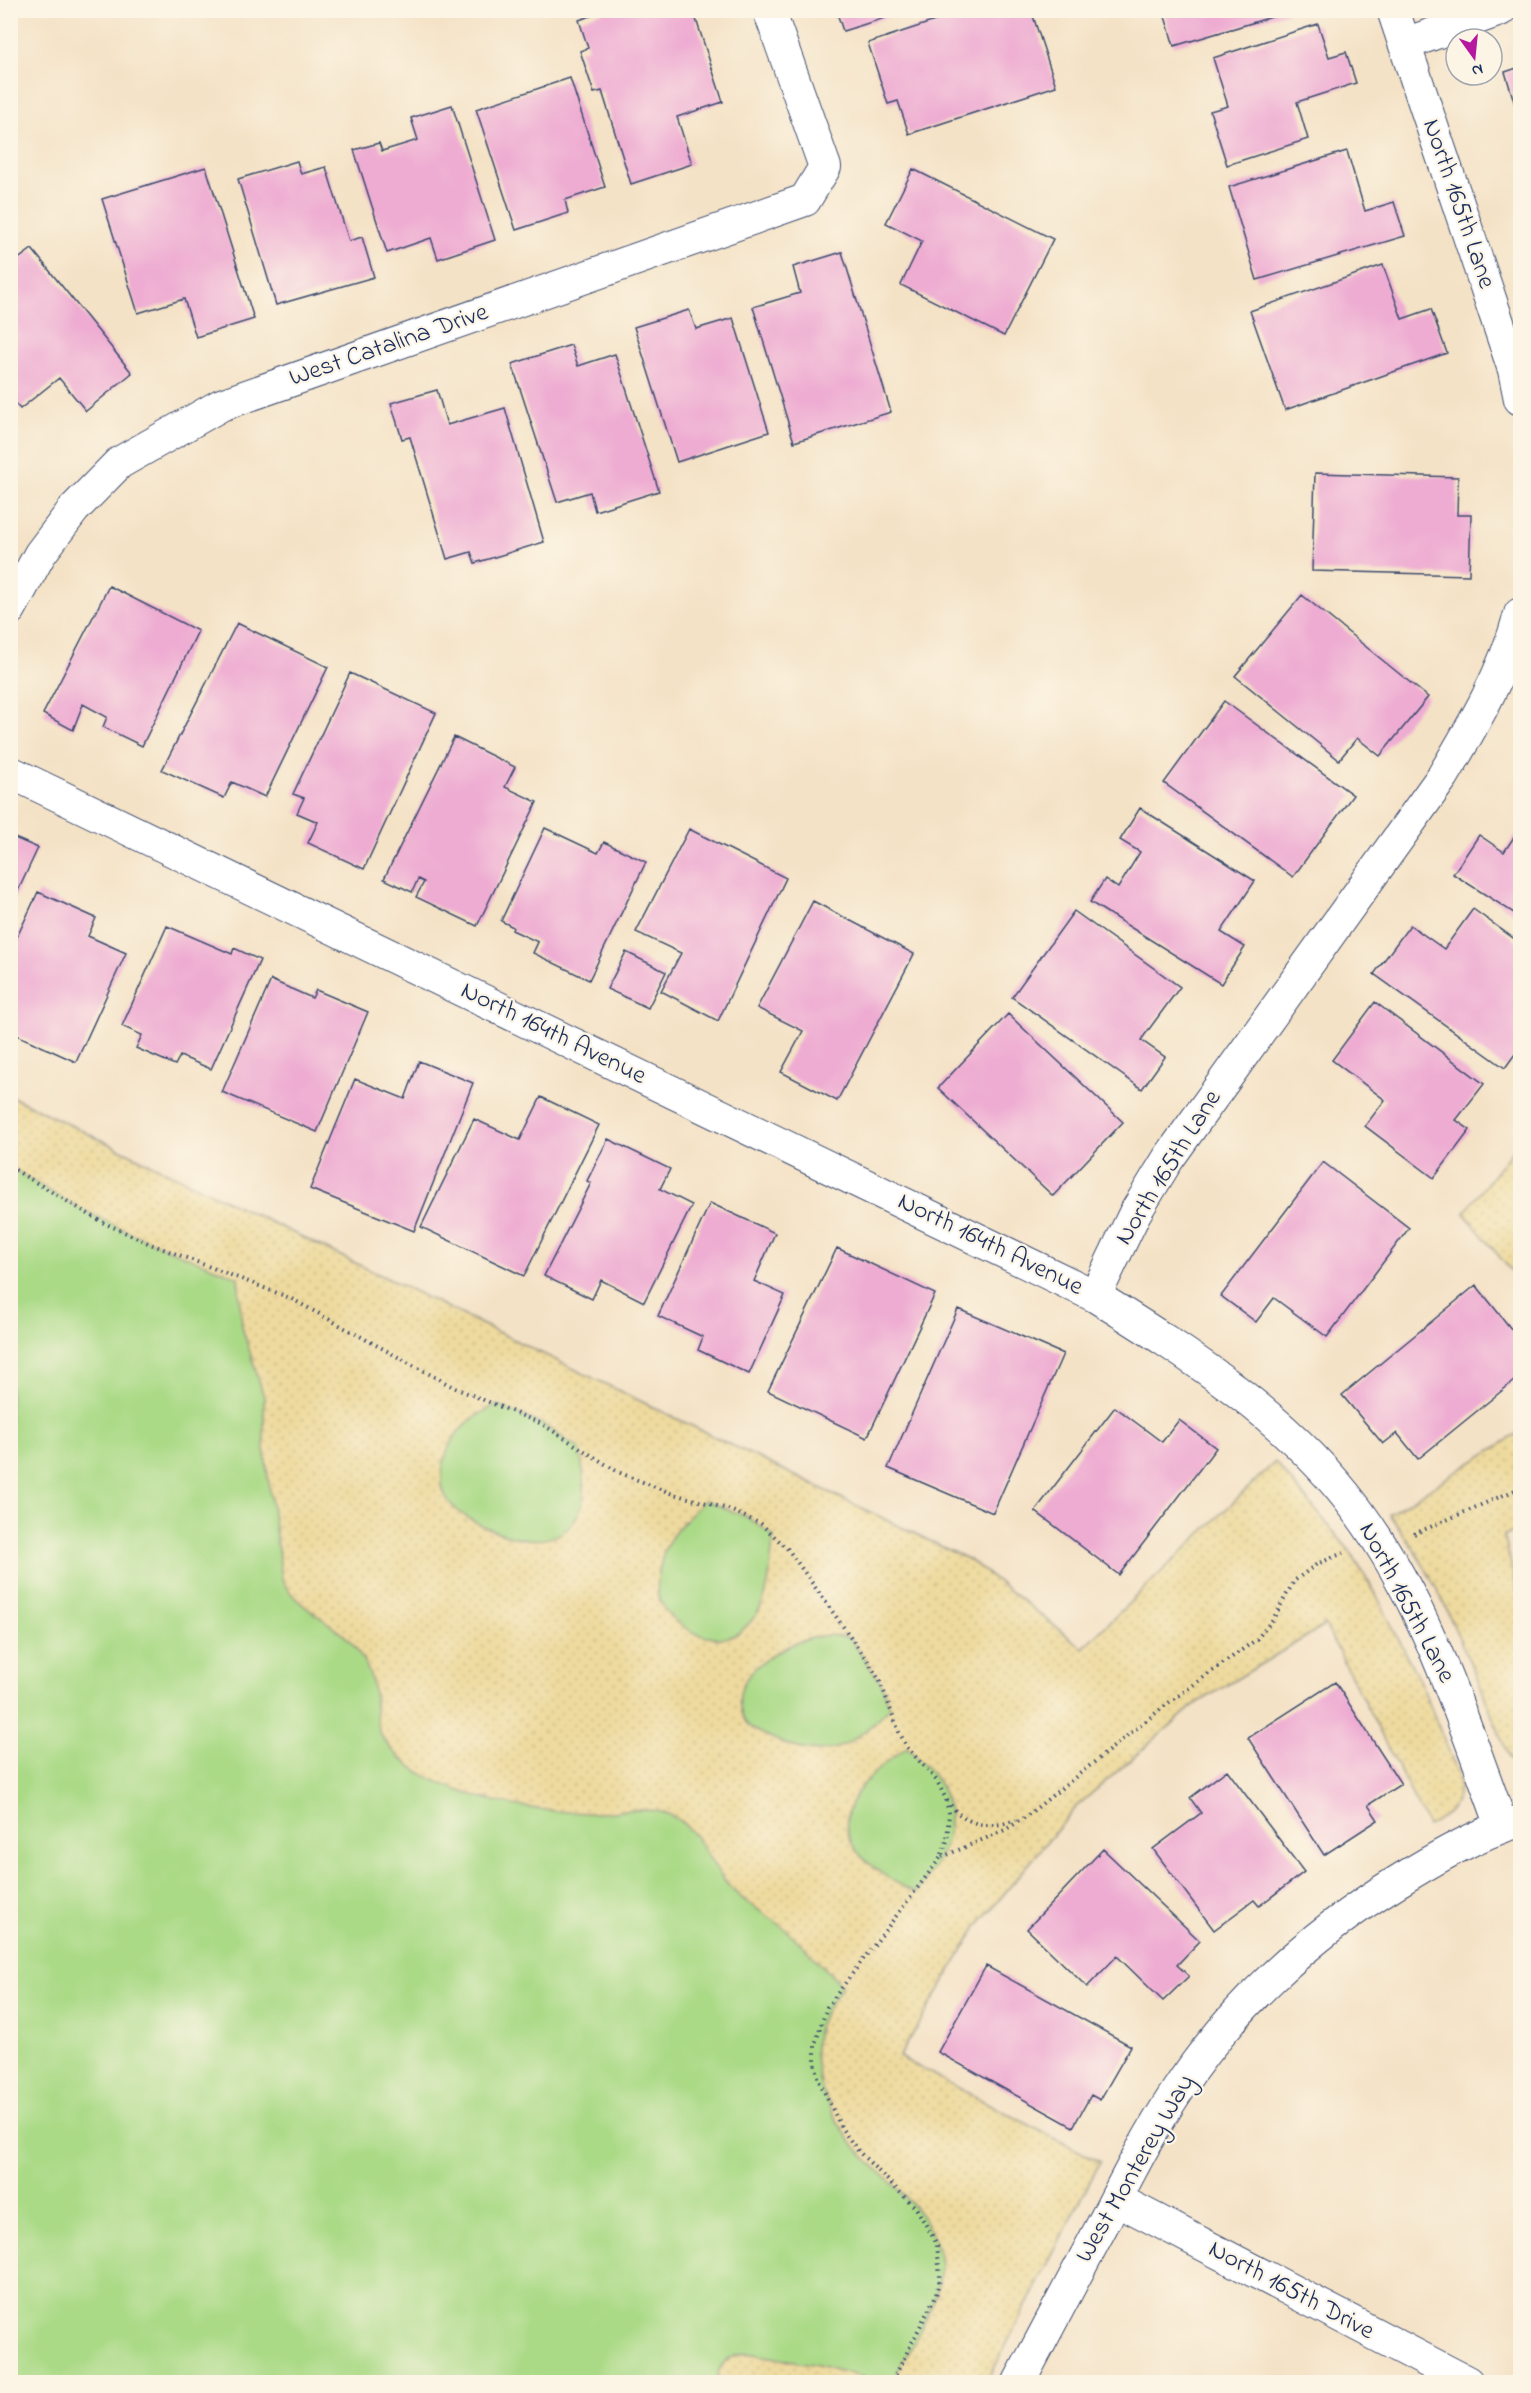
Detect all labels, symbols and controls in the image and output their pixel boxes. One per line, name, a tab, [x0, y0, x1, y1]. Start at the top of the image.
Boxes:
north arrow	[1444, 27, 1504, 87]
text: N	[1469, 57, 1486, 83]
street label: North 165th Lane	[1411, 114, 1505, 294]
street label: West Catalina Drive	[284, 294, 494, 398]
street label: North 164th Avenue	[454, 973, 653, 1096]
street label: North 165th Lane	[1106, 1083, 1232, 1253]
street label: North 164th Avenue	[891, 1184, 1090, 1307]
street label: North 165th Lane	[1348, 1516, 1464, 1690]
street label: West Monterey Way	[1067, 2068, 1205, 2270]
street label: North 165th Drive	[1201, 2231, 1381, 2351]

